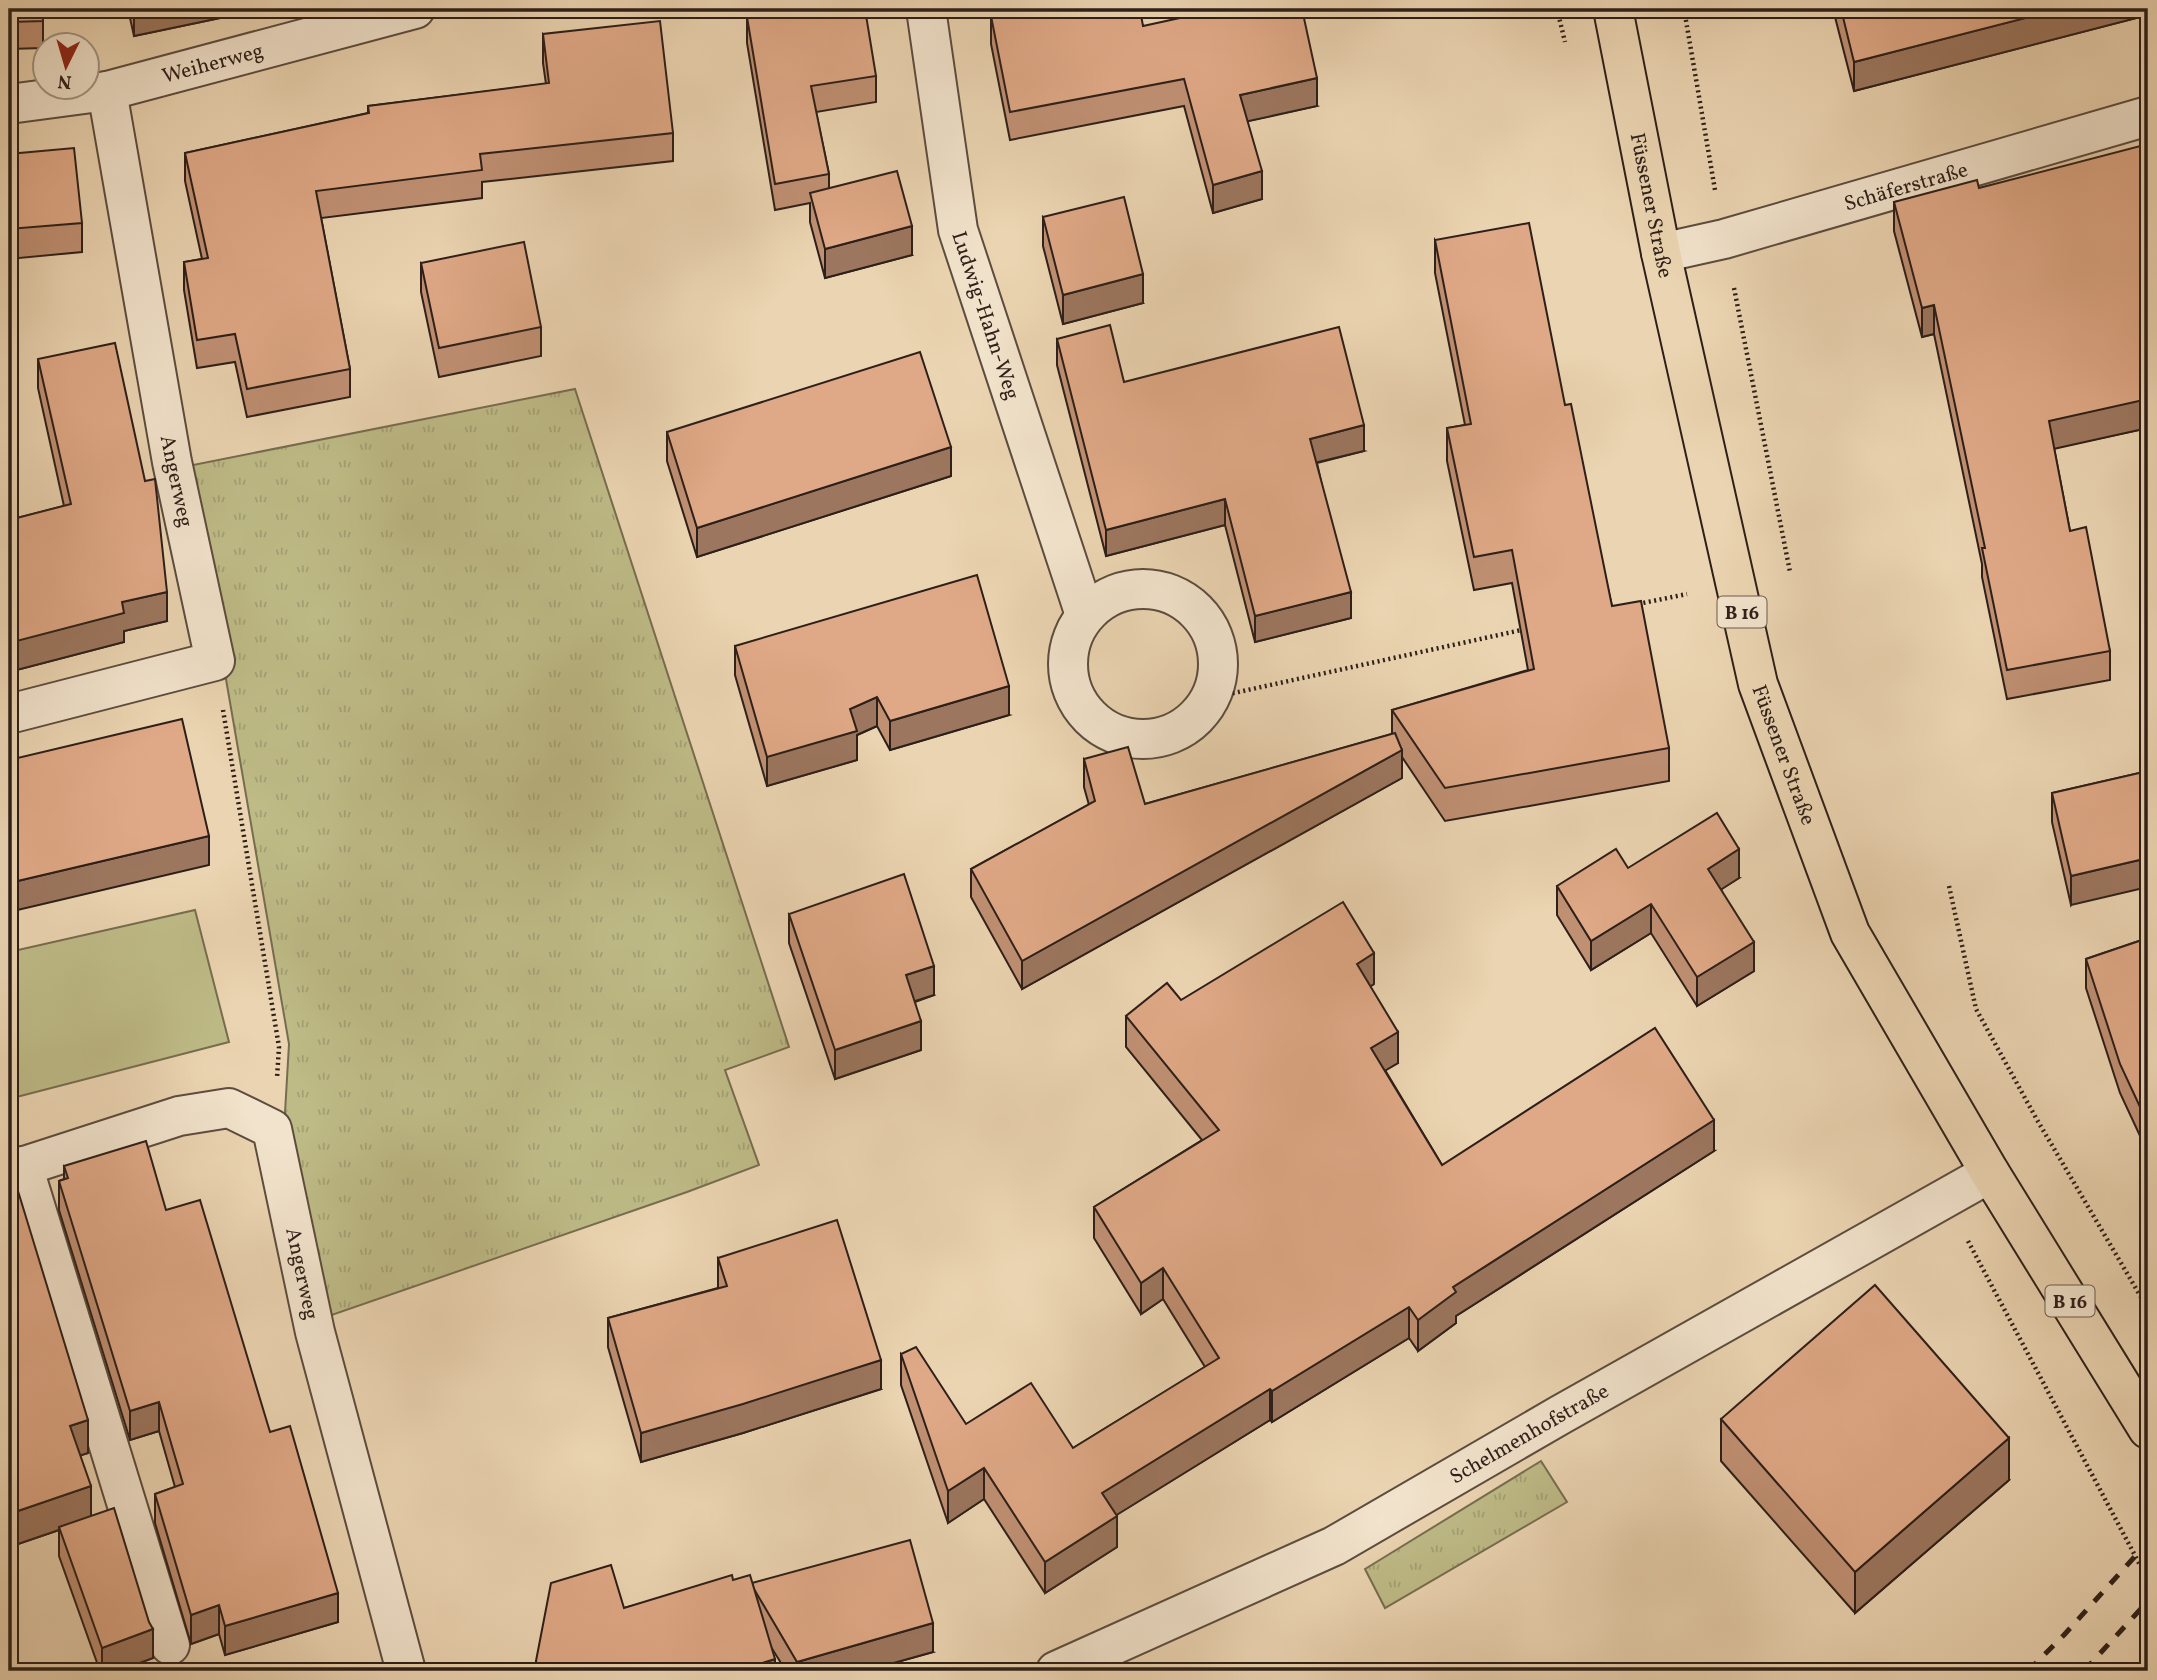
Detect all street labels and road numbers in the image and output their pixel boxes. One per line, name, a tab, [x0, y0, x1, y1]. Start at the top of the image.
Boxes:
street label: Weiherweg	[159, 37, 267, 92]
street label: Füssener Straße	[1622, 130, 1679, 281]
street label: Schäferstraße	[1841, 156, 1972, 219]
street label: Ludwig-Hahn-Weg	[943, 228, 1026, 404]
street label: Angerweg	[152, 433, 199, 530]
road number: B 16	[1718, 596, 1766, 628]
street label: Füssener Straße	[1744, 681, 1822, 830]
street label: Angerweg	[277, 1225, 325, 1323]
road number: B 16	[2046, 1286, 2094, 1316]
street label: Schelmenhofstraße	[1445, 1377, 1615, 1492]

